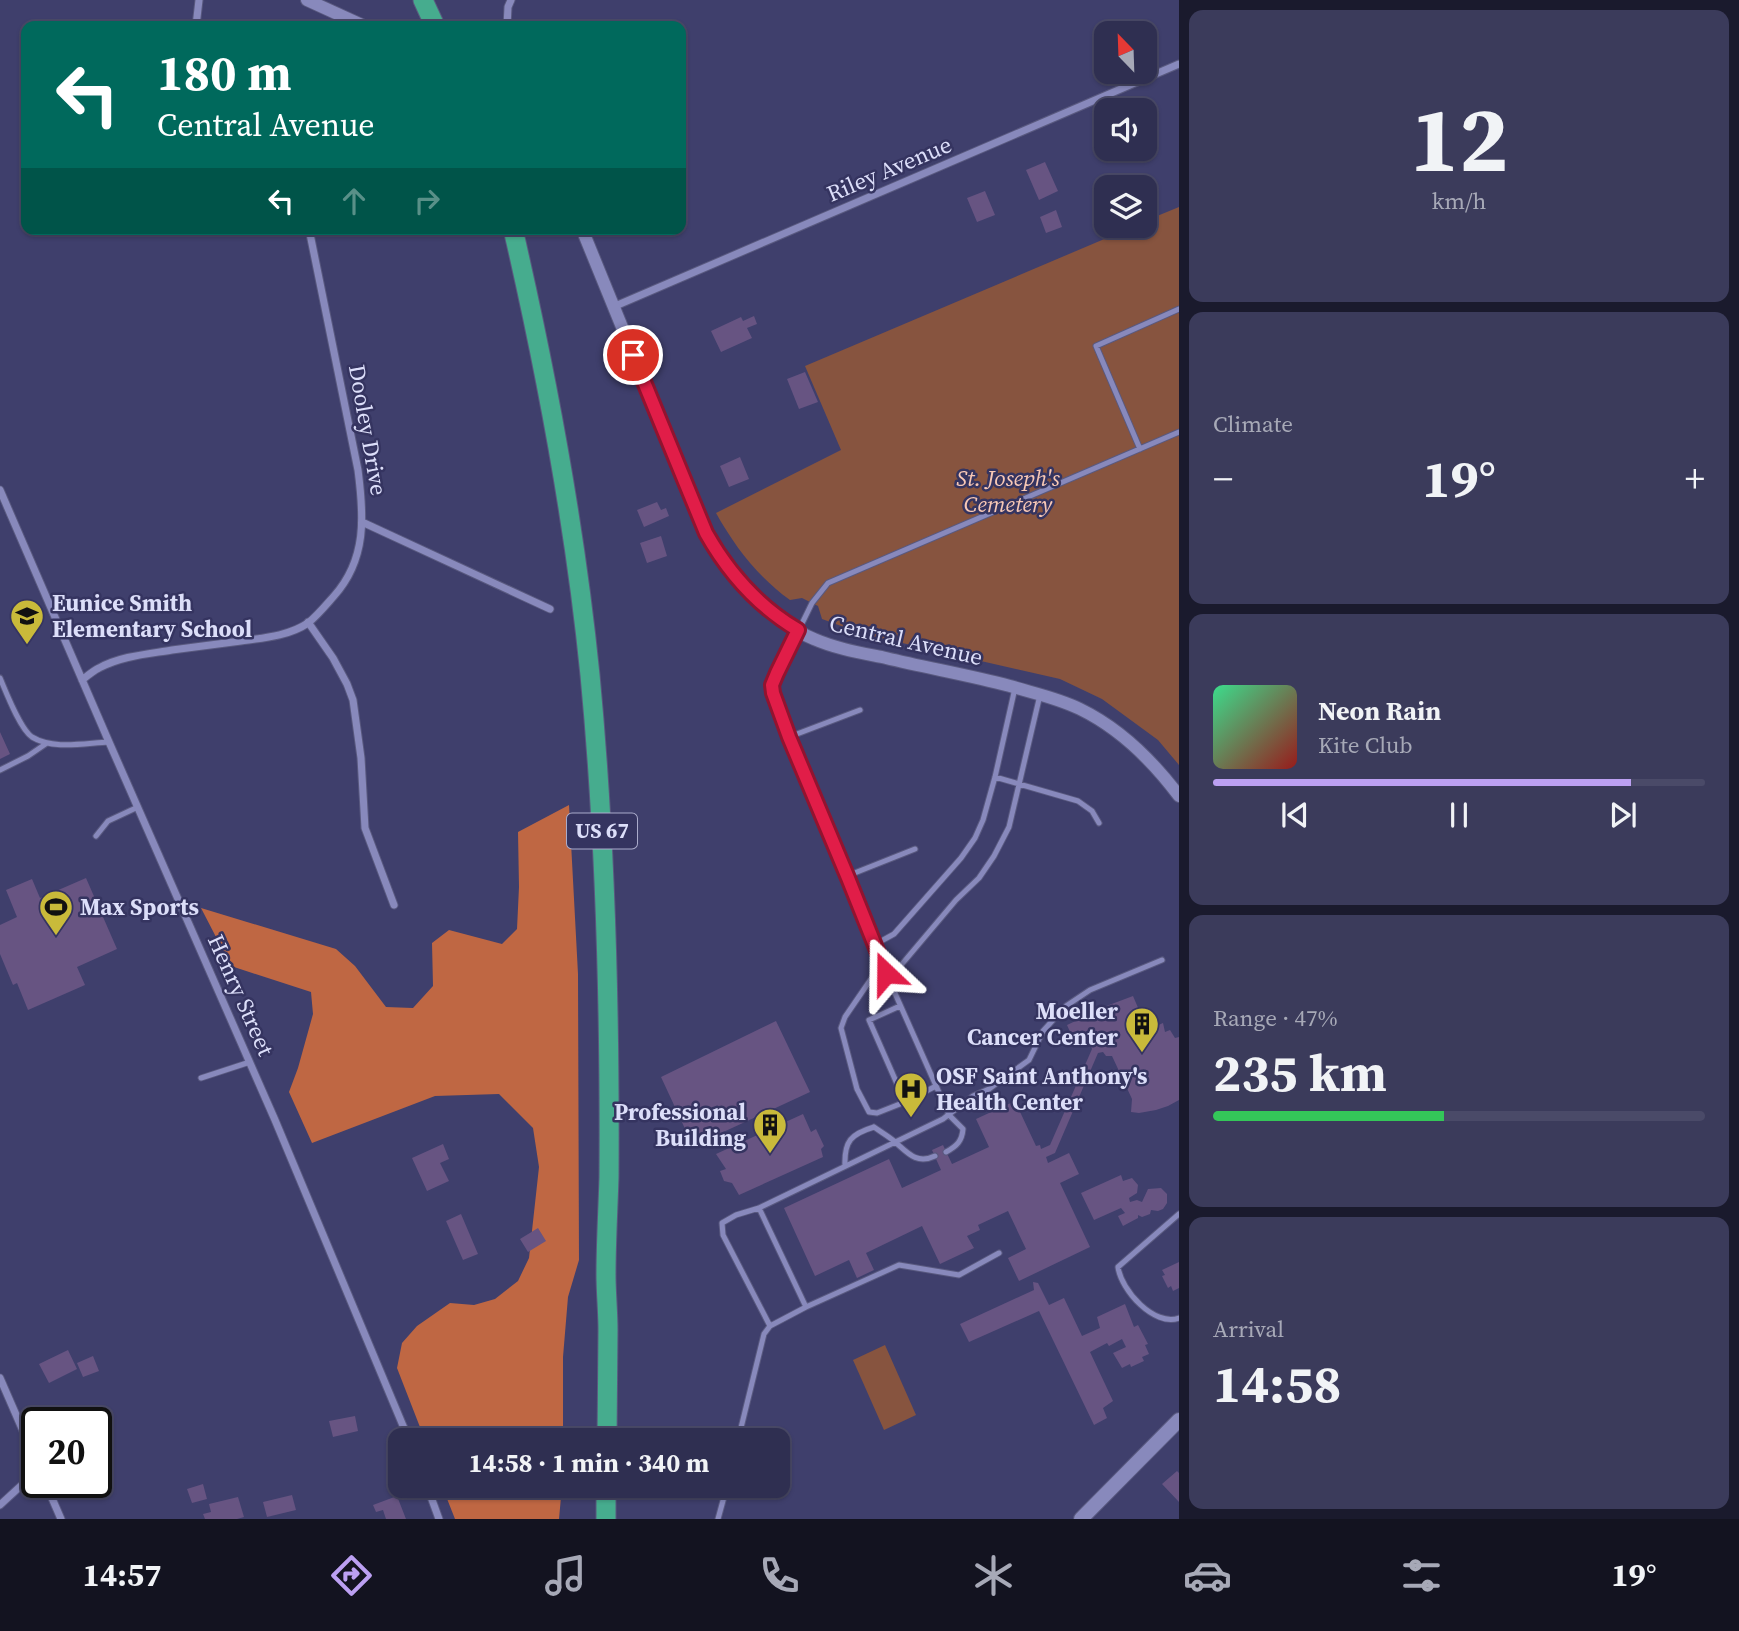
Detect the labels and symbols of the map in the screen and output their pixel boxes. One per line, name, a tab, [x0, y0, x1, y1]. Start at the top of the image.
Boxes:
north arrow	[1094, 21, 1157, 84]
street label: Riley Avenue	[822, 128, 956, 210]
pin	[603, 325, 663, 385]
street label: Dooley Drive	[341, 362, 395, 498]
park label: St. Joseph's Cemetery	[956, 462, 1060, 520]
place label: Eunice Smith Elementary School	[52, 587, 252, 645]
school or university icon: Eunice Smith Elementary School	[8, 597, 46, 646]
street label: Central Avenue	[826, 607, 986, 673]
road number: US 67	[567, 814, 637, 848]
sports icon: Max Sports	[37, 888, 75, 937]
place label: Max Sports	[80, 891, 199, 923]
street label: Henry Street	[200, 929, 282, 1061]
position arrow	[849, 936, 923, 1010]
place label: Moeller Cancer Center	[967, 995, 1118, 1053]
building icon: Moeller Cancer Center	[1123, 1005, 1161, 1054]
place label: OSF Saint Anthony's Health Center	[936, 1060, 1147, 1118]
hospital icon: OSF Saint Anthony's Health Center	[892, 1070, 930, 1119]
place label: Professional Building	[614, 1096, 747, 1154]
building icon: Professional Building	[751, 1106, 789, 1155]
speed limit sign: 20	[21, 1407, 112, 1498]

